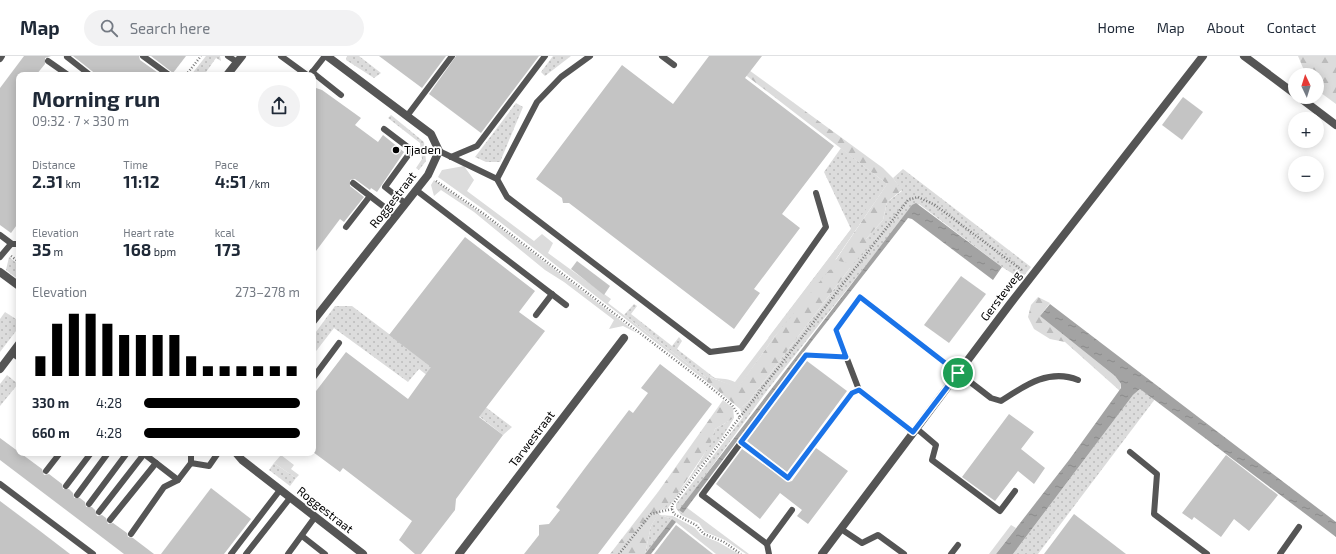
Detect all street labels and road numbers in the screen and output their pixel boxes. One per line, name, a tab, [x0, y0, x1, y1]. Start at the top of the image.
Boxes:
street label: Roggestraat	[366, 168, 419, 230]
street label: Gersteweg	[977, 267, 1024, 323]
street label: Tarwestraat	[506, 407, 557, 469]
street label: Roggestraat	[295, 483, 357, 536]

